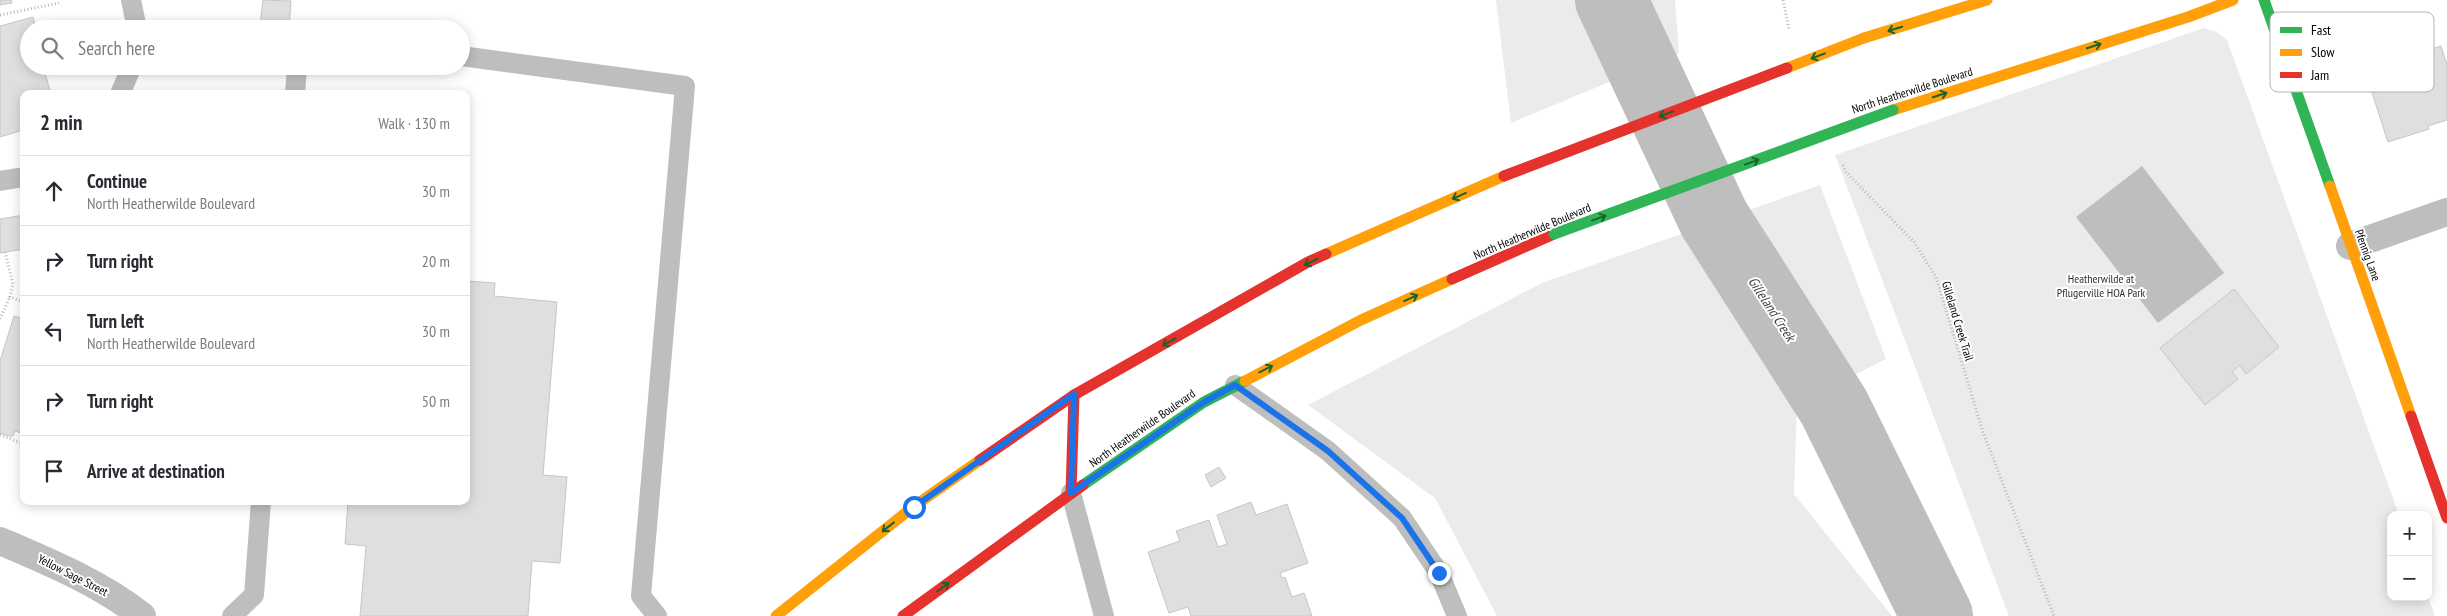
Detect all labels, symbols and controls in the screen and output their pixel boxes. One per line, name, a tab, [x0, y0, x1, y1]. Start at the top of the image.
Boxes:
legend	[2270, 12, 2434, 92]
search box	[20, 20, 470, 75]
text: Fast	[2311, 21, 2331, 39]
one-way arrow	[1888, 24, 1904, 34]
icon: search	[38, 34, 66, 62]
text: Search here	[78, 36, 155, 60]
one-way arrow	[2086, 41, 2102, 51]
text: Slow	[2311, 43, 2335, 61]
one-way arrow	[1811, 52, 1826, 61]
street label: North Heatherwilde Boulevard	[1850, 63, 1974, 117]
text: Jam	[2310, 66, 2329, 84]
one-way arrow	[1931, 90, 1947, 100]
text: 2 min	[40, 109, 82, 136]
one-way arrow	[1659, 110, 1675, 119]
text: Walk · 130 m	[378, 113, 450, 133]
one-way arrow	[1744, 157, 1759, 166]
text: Continue	[87, 169, 147, 193]
icon: ahead	[40, 177, 68, 205]
text: 30 m	[422, 181, 450, 201]
one-way arrow	[1452, 191, 1467, 201]
text: North Heatherwilde Boulevard	[87, 193, 255, 213]
street label: North Heatherwilde Boulevard	[1471, 199, 1593, 263]
one-way arrow	[1591, 213, 1607, 222]
street label: Pfennig Lane	[2352, 227, 2384, 283]
icon: right	[40, 247, 68, 275]
text: Turn right	[87, 249, 153, 273]
text: 20 m	[422, 251, 450, 271]
one-way arrow	[1304, 257, 1319, 267]
park label: Heatherwilde at Pflugerville HOA Park	[2057, 271, 2146, 300]
water label: Gilleland Creek	[1745, 273, 1800, 346]
street label: Gilleland Creek Trail	[1939, 279, 1977, 363]
one-way arrow	[1403, 292, 1418, 302]
text: Turn left	[87, 309, 144, 333]
icon: left	[40, 317, 68, 345]
text: 30 m	[422, 321, 450, 341]
text: North Heatherwilde Boulevard	[87, 333, 255, 353]
one-way arrow	[1163, 337, 1177, 347]
one-way arrow	[1258, 364, 1273, 374]
street label: North Heatherwilde Boulevard	[1086, 386, 1198, 470]
icon: right	[40, 387, 68, 415]
text: Turn right	[87, 389, 153, 413]
text: 50 m	[422, 391, 450, 411]
icon: arrive	[40, 457, 68, 485]
text: Arrive at destination	[87, 459, 225, 483]
route start	[903, 496, 926, 519]
map controls	[2387, 511, 2432, 601]
button: +	[2387, 511, 2432, 556]
one-way arrow	[882, 522, 895, 533]
street label: Yellow Sage Street	[35, 551, 111, 599]
button: −	[2387, 556, 2432, 601]
route end	[1428, 562, 1451, 585]
one-way arrow	[936, 582, 950, 592]

